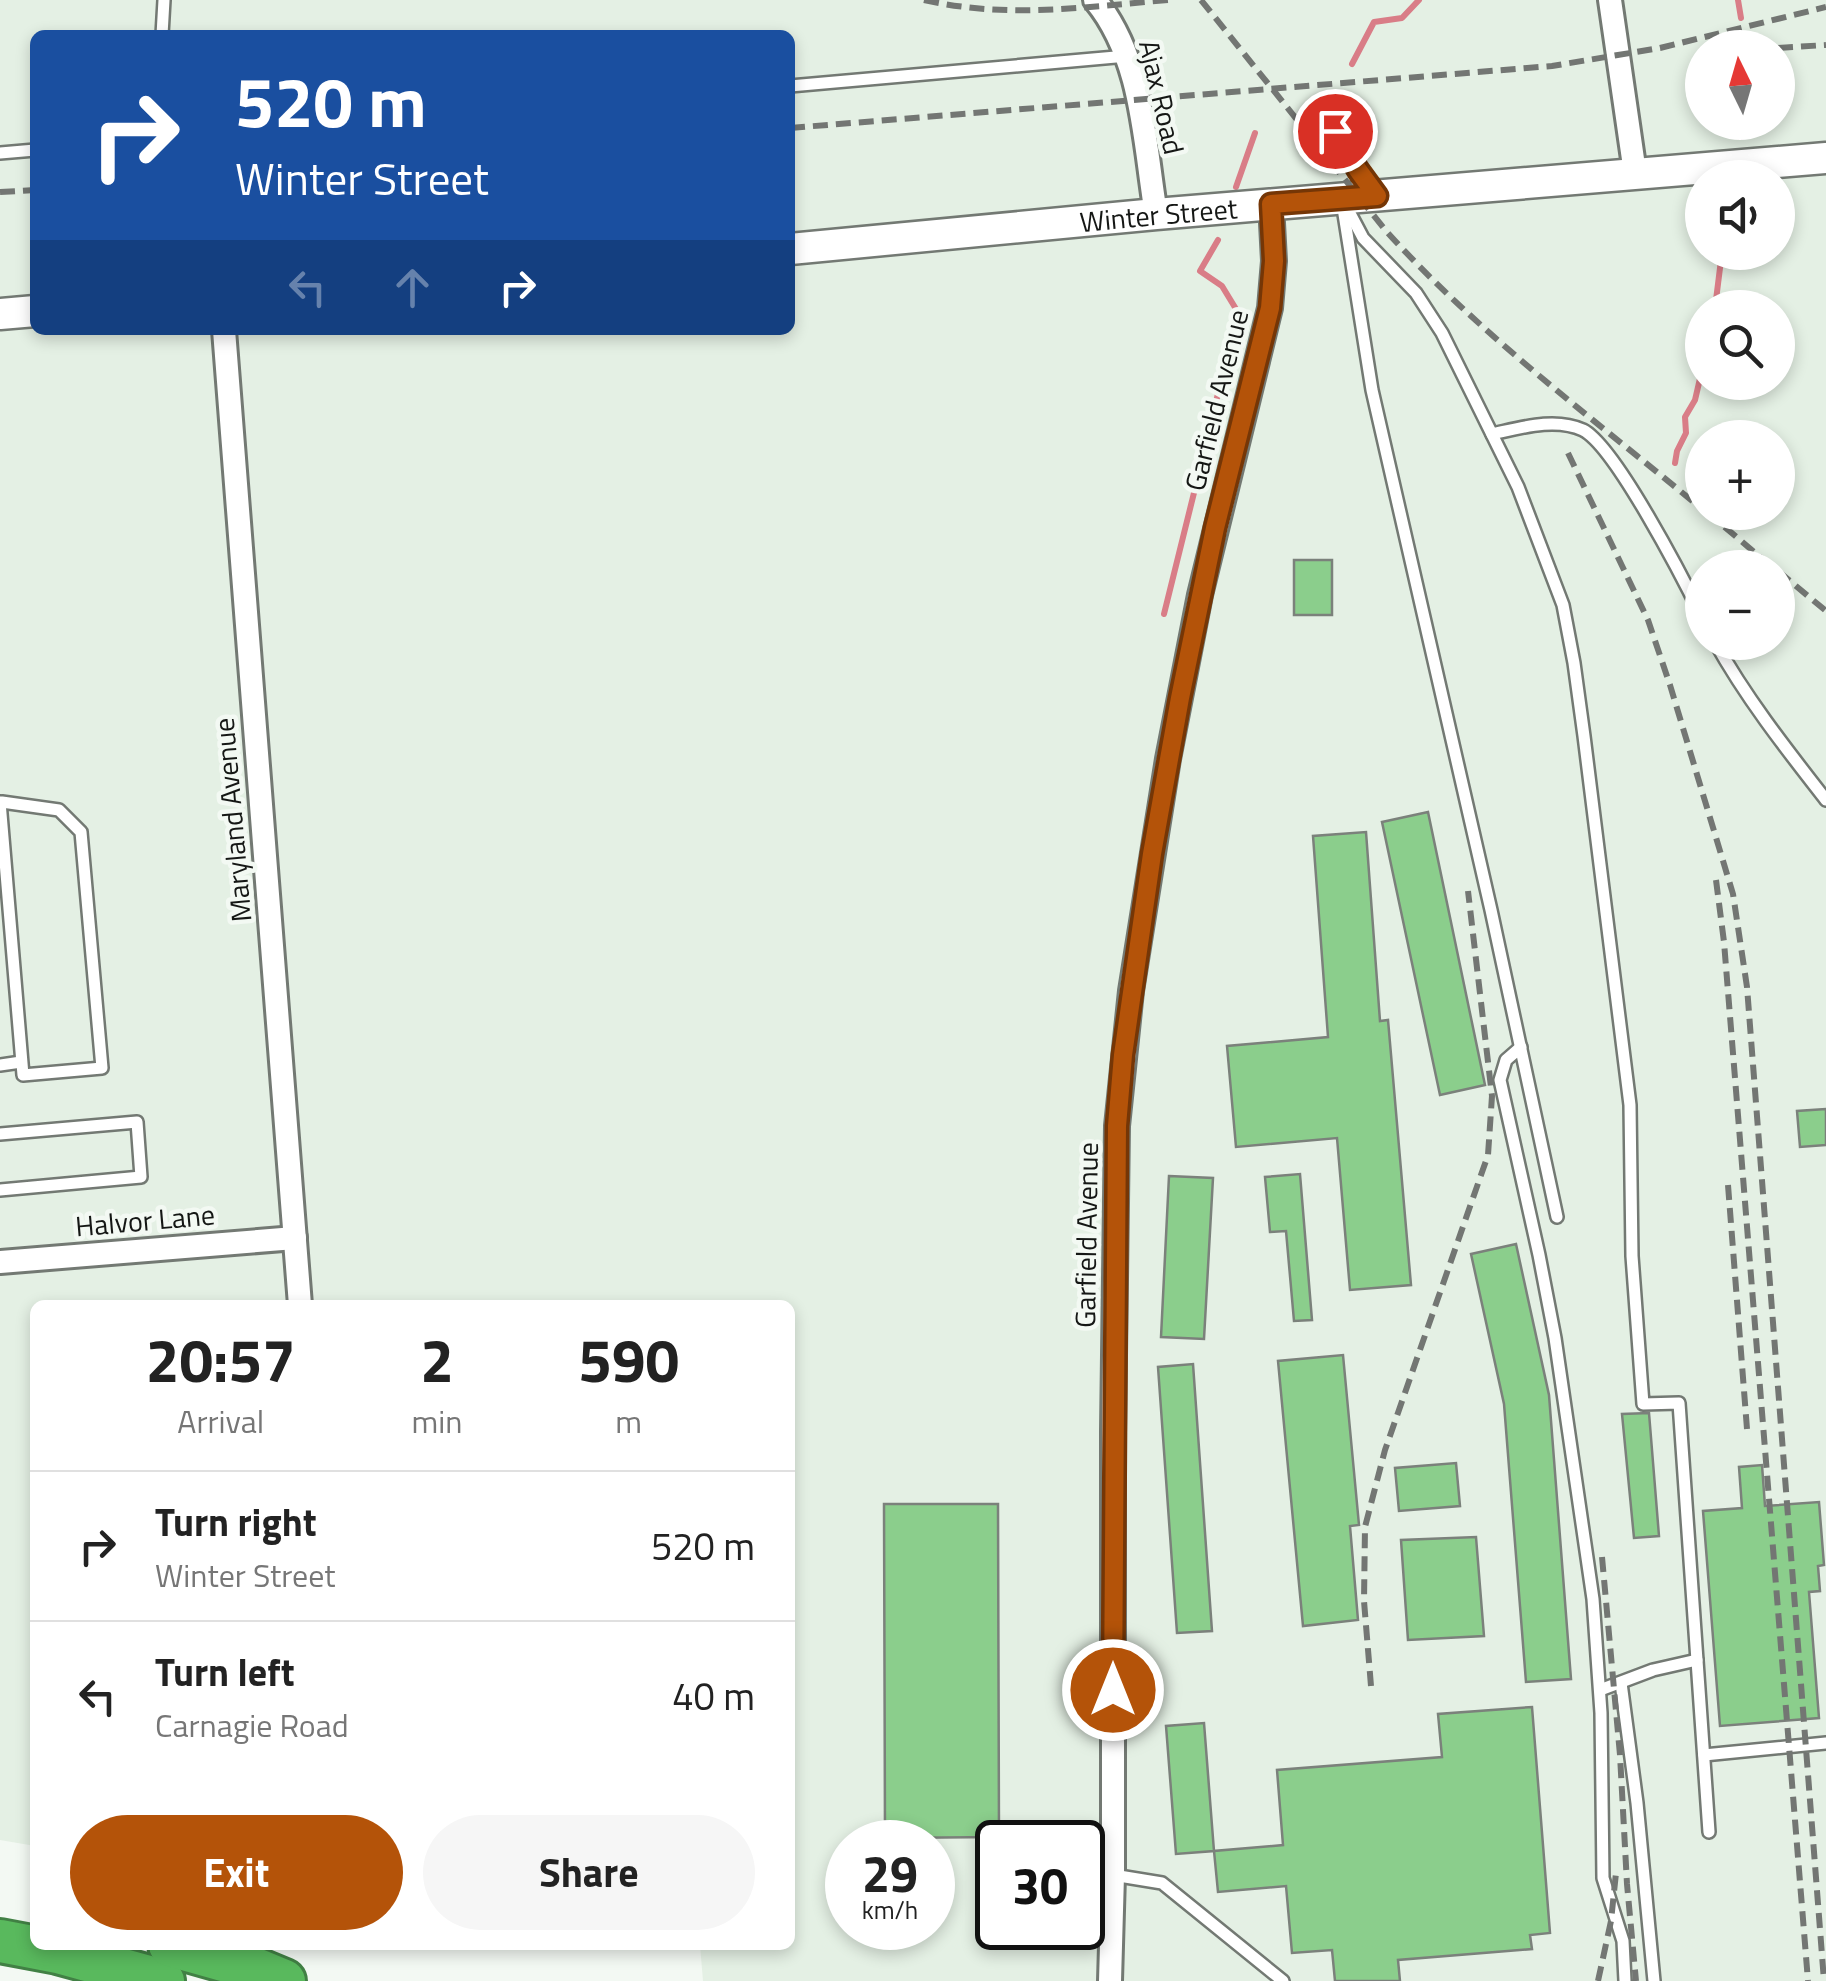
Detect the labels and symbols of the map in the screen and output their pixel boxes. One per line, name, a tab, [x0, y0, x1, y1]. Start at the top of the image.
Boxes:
north arrow	[1685, 30, 1795, 140]
street label: Ajax Road	[1128, 36, 1196, 158]
pin	[1293, 89, 1378, 174]
street label: Winter Street	[1078, 186, 1239, 243]
street label: Garfield Avenue	[1173, 305, 1259, 495]
street label: Maryland Avenue	[202, 716, 262, 924]
street label: Garfield Avenue	[1063, 1142, 1109, 1328]
street label: Halvor Lane	[73, 1192, 217, 1248]
position arrow	[1061, 1638, 1165, 1742]
speed limit sign: 30	[975, 1820, 1105, 1950]

